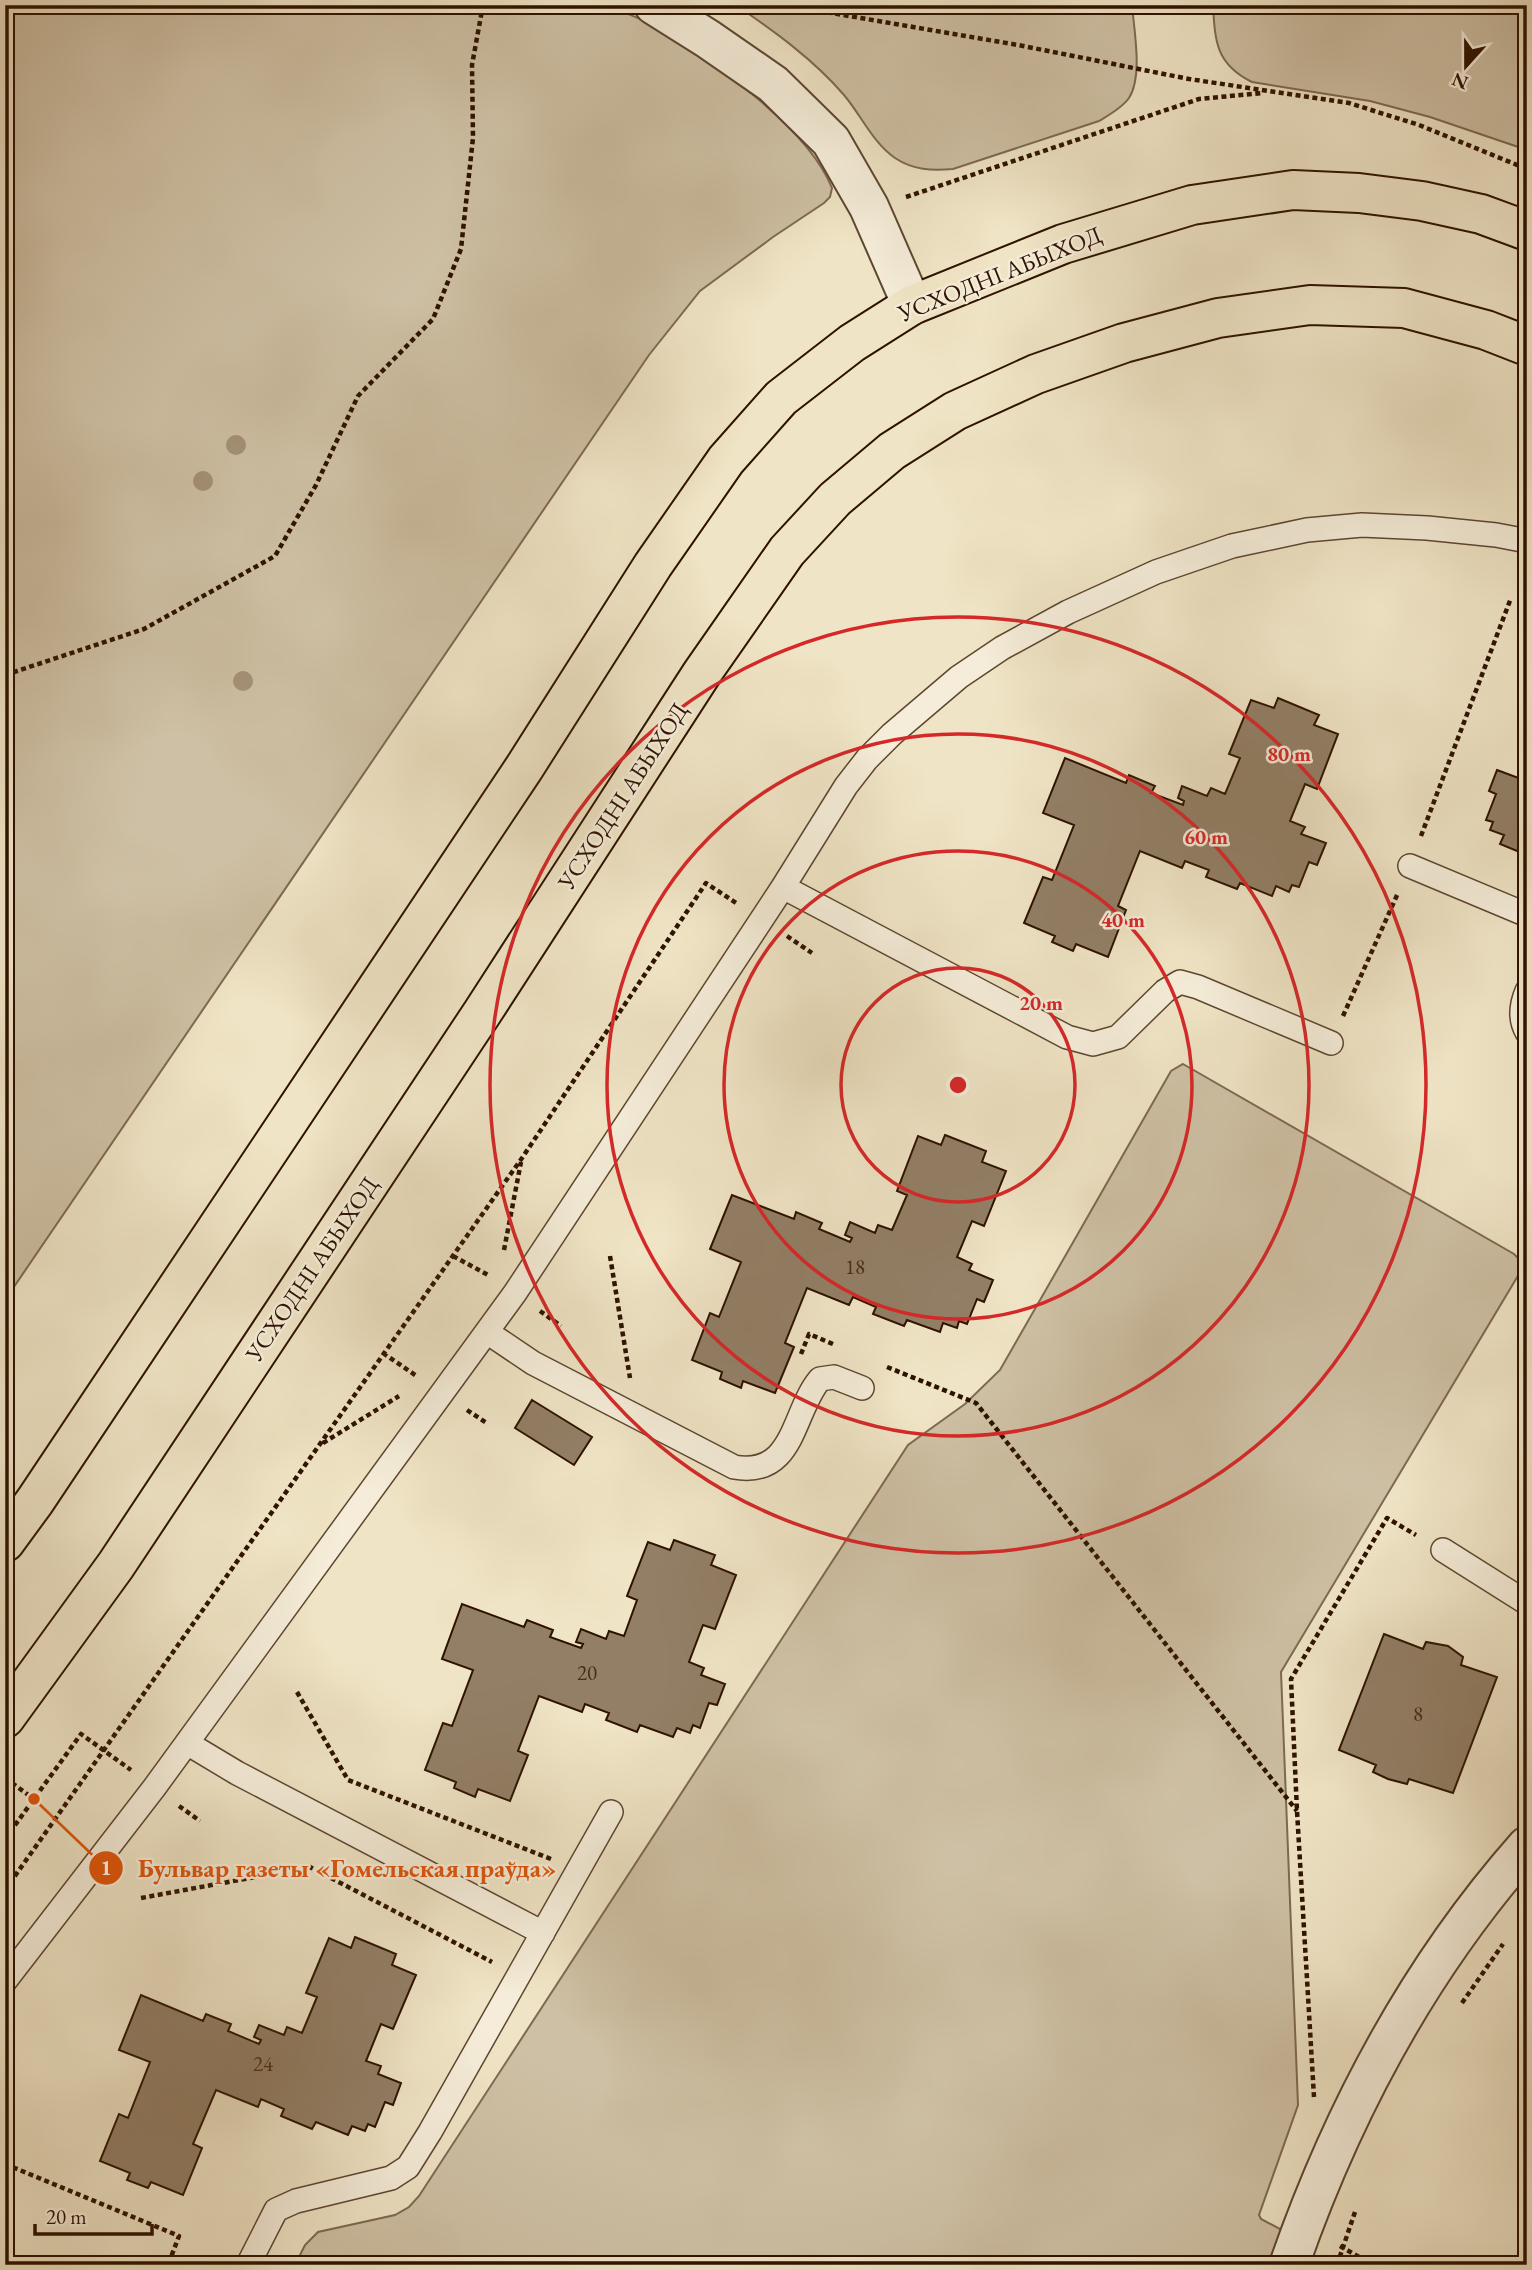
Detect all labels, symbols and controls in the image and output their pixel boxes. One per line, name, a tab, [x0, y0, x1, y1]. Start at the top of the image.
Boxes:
north arrow	[1430, 32, 1500, 102]
text: N	[1448, 67, 1472, 96]
street label: УСХОДНІ АБЫХОД	[892, 218, 1106, 329]
street label: УСХОДНІ АБЫХОД	[550, 696, 695, 896]
text: 80 m	[1267, 740, 1311, 767]
text: 60 m	[1184, 823, 1228, 850]
text: 40 m	[1101, 906, 1145, 933]
text: 20 m	[1019, 989, 1063, 1016]
centre of rings	[946, 1073, 970, 1097]
street label: УСХОДНІ АБЫХОД	[237, 1170, 385, 1368]
house number: 18	[845, 1253, 865, 1280]
house number: 20	[577, 1659, 597, 1686]
house number: 8	[1413, 1700, 1423, 1727]
callout: Бульвар газеты «Гомельская праўда»	[88, 1845, 570, 1892]
text: Бульвар газеты «Гомельская праўда»	[138, 1851, 556, 1885]
text: 1	[100, 1854, 112, 1881]
house number: 24	[253, 2050, 274, 2077]
scale bar	[35, 2193, 152, 2237]
text: 20 m	[46, 2203, 87, 2230]

